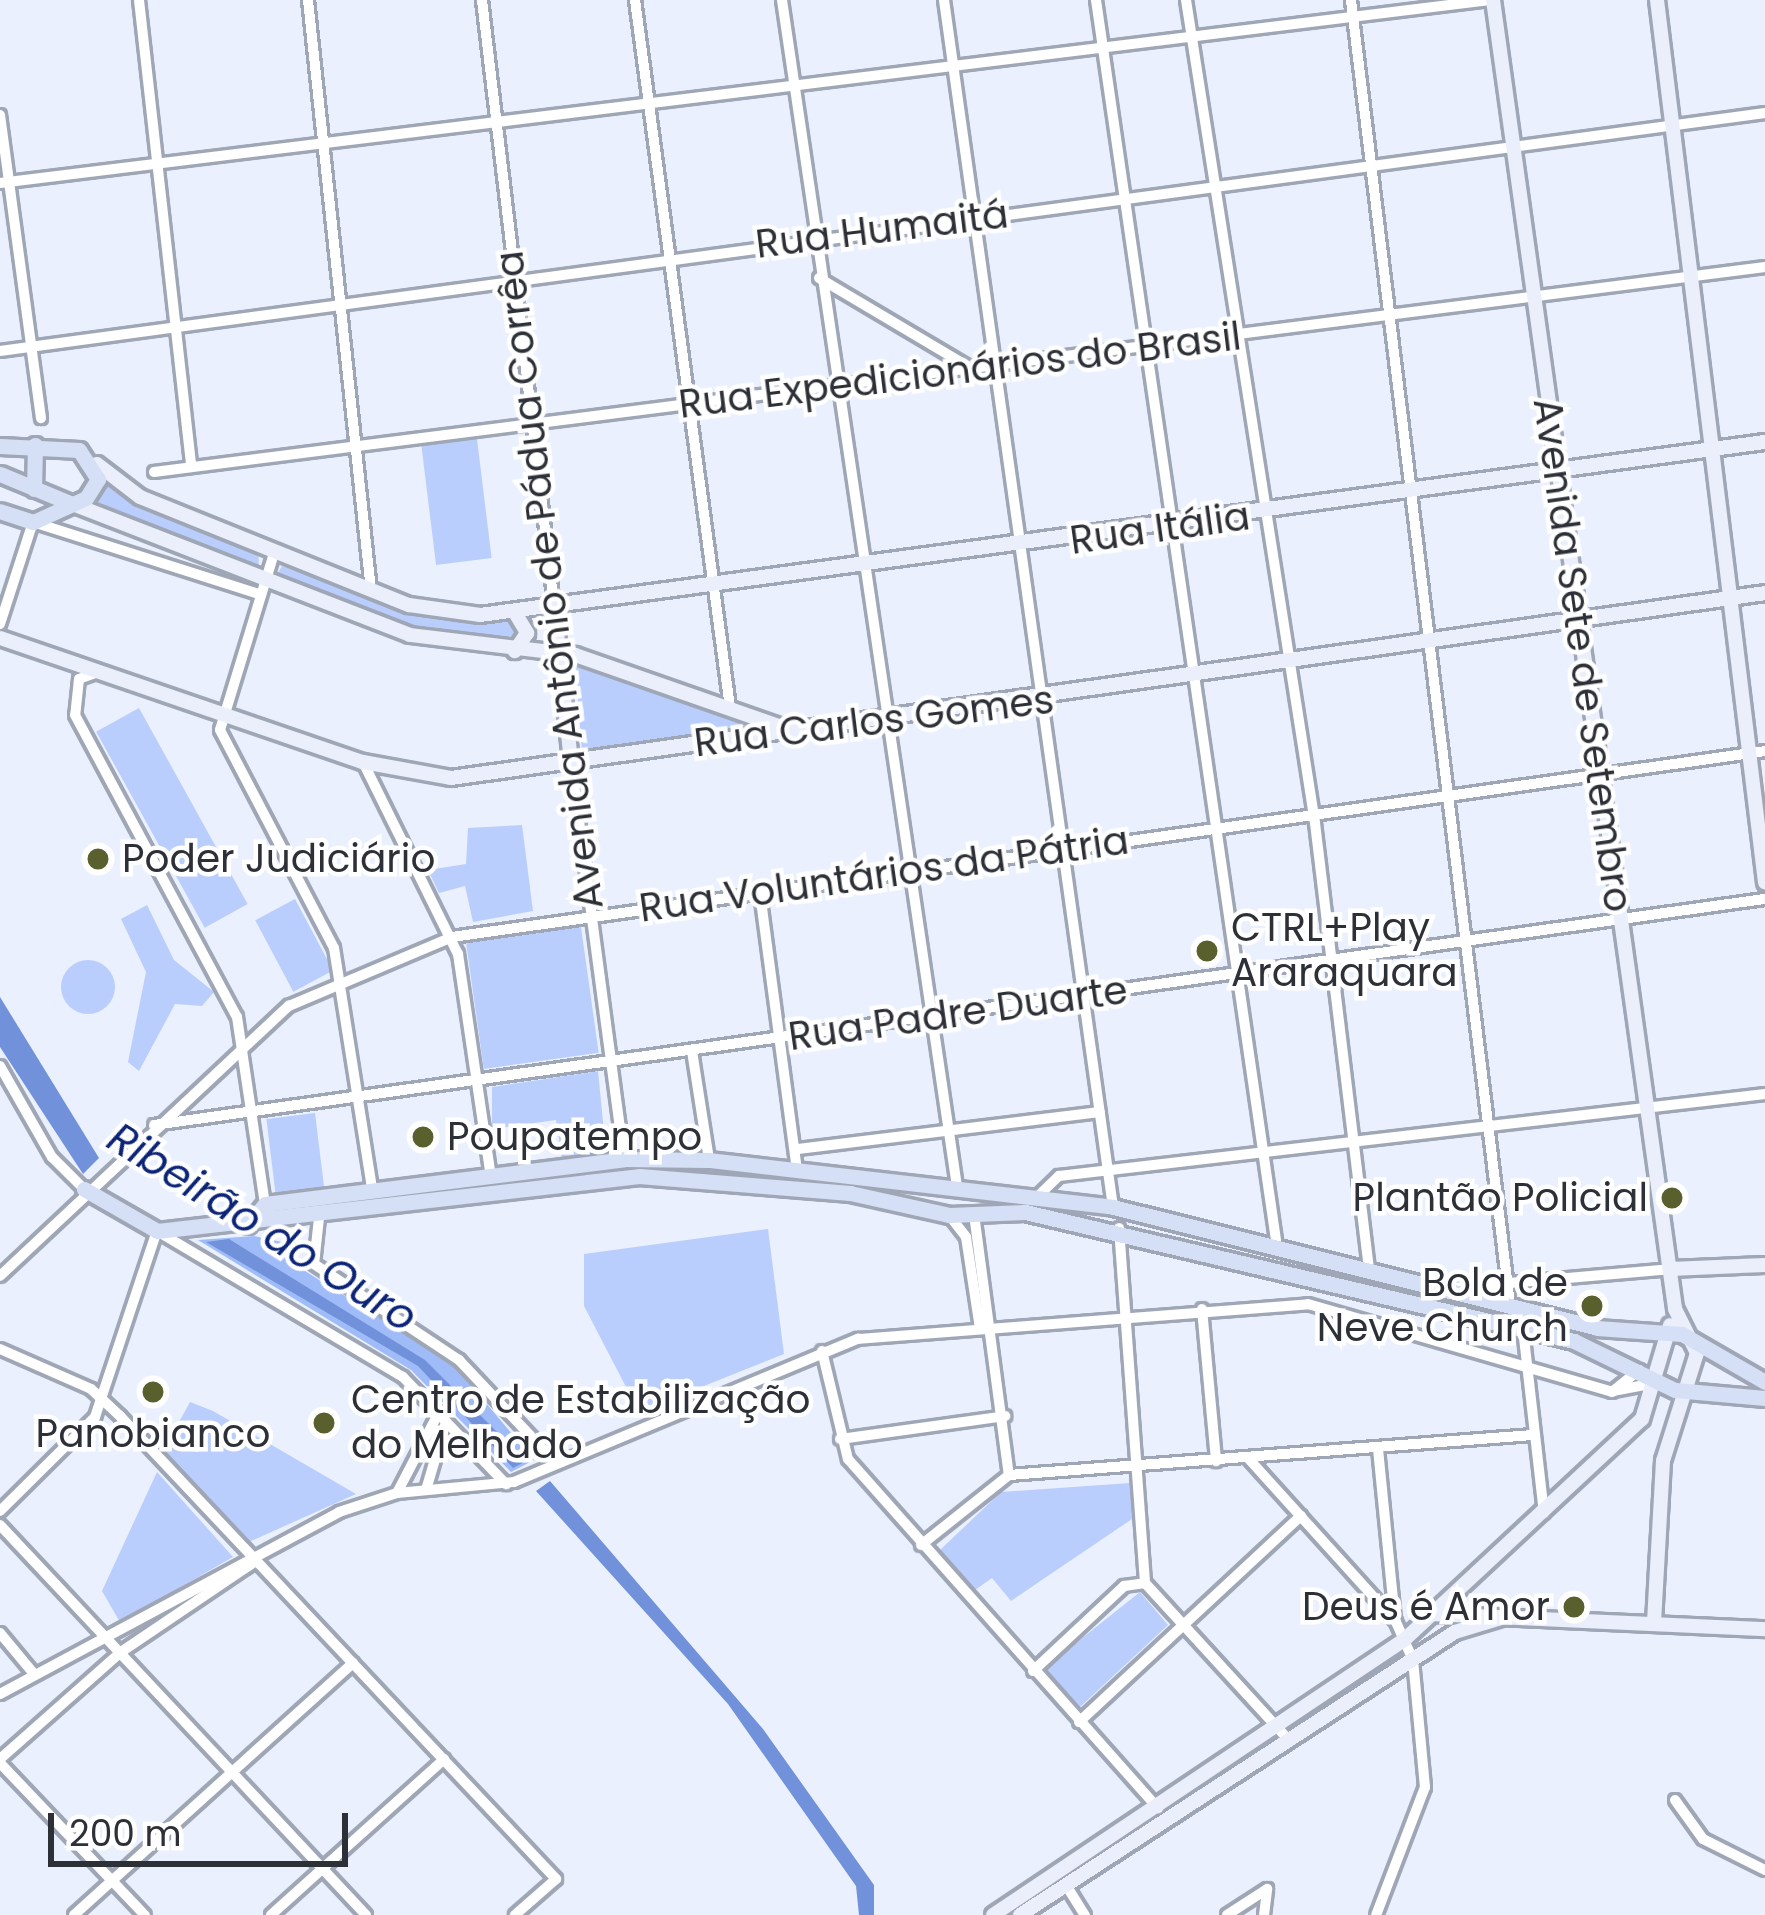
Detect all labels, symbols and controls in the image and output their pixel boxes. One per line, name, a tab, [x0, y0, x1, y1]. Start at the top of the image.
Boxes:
street label: Rua Humaitá	[753, 191, 1011, 269]
street label: Avenida Antônio de Pádua Corrêa	[486, 248, 614, 912]
street label: Rua Expedicionários do Brasil	[676, 313, 1244, 429]
street label: Avenida Sete de Setembro	[1523, 395, 1641, 915]
street label: Rua Itália	[1067, 493, 1253, 565]
street label: Rua Carlos Gomes	[692, 677, 1056, 767]
street label: Rua Voluntários da Pátria	[636, 817, 1132, 933]
place label: Poder Judiciário	[122, 836, 435, 882]
marker: Poder Judiciário	[85, 846, 111, 872]
place label: CTRL+Play Araraquara	[1231, 906, 1458, 997]
marker: CTRL+Play Araraquara	[1194, 938, 1220, 964]
street label: Rua Padre Duarte	[786, 967, 1130, 1061]
water label: Ribeirão do Ouro	[98, 1113, 426, 1343]
place label: Poupatempo	[447, 1114, 702, 1160]
marker: Poupatempo	[410, 1124, 436, 1150]
place label: Plantão Policial	[1353, 1175, 1648, 1221]
marker: Plantão Policial	[1659, 1185, 1685, 1211]
place label: Bola de Neve Church	[1317, 1261, 1568, 1352]
marker: Bola de Neve Church	[1579, 1293, 1605, 1319]
place label: Centro de Estabilização do Melhado	[351, 1378, 810, 1469]
marker: Panobianco	[140, 1379, 166, 1405]
marker: Centro de Estabilização do Melhado	[308, 1407, 340, 1439]
place label: Panobianco	[36, 1411, 270, 1457]
place label: Deus é Amor	[1302, 1584, 1550, 1630]
marker: Deus é Amor	[1561, 1594, 1587, 1620]
scale bar	[54, 1789, 354, 1863]
text: 200 m	[69, 1808, 182, 1859]

